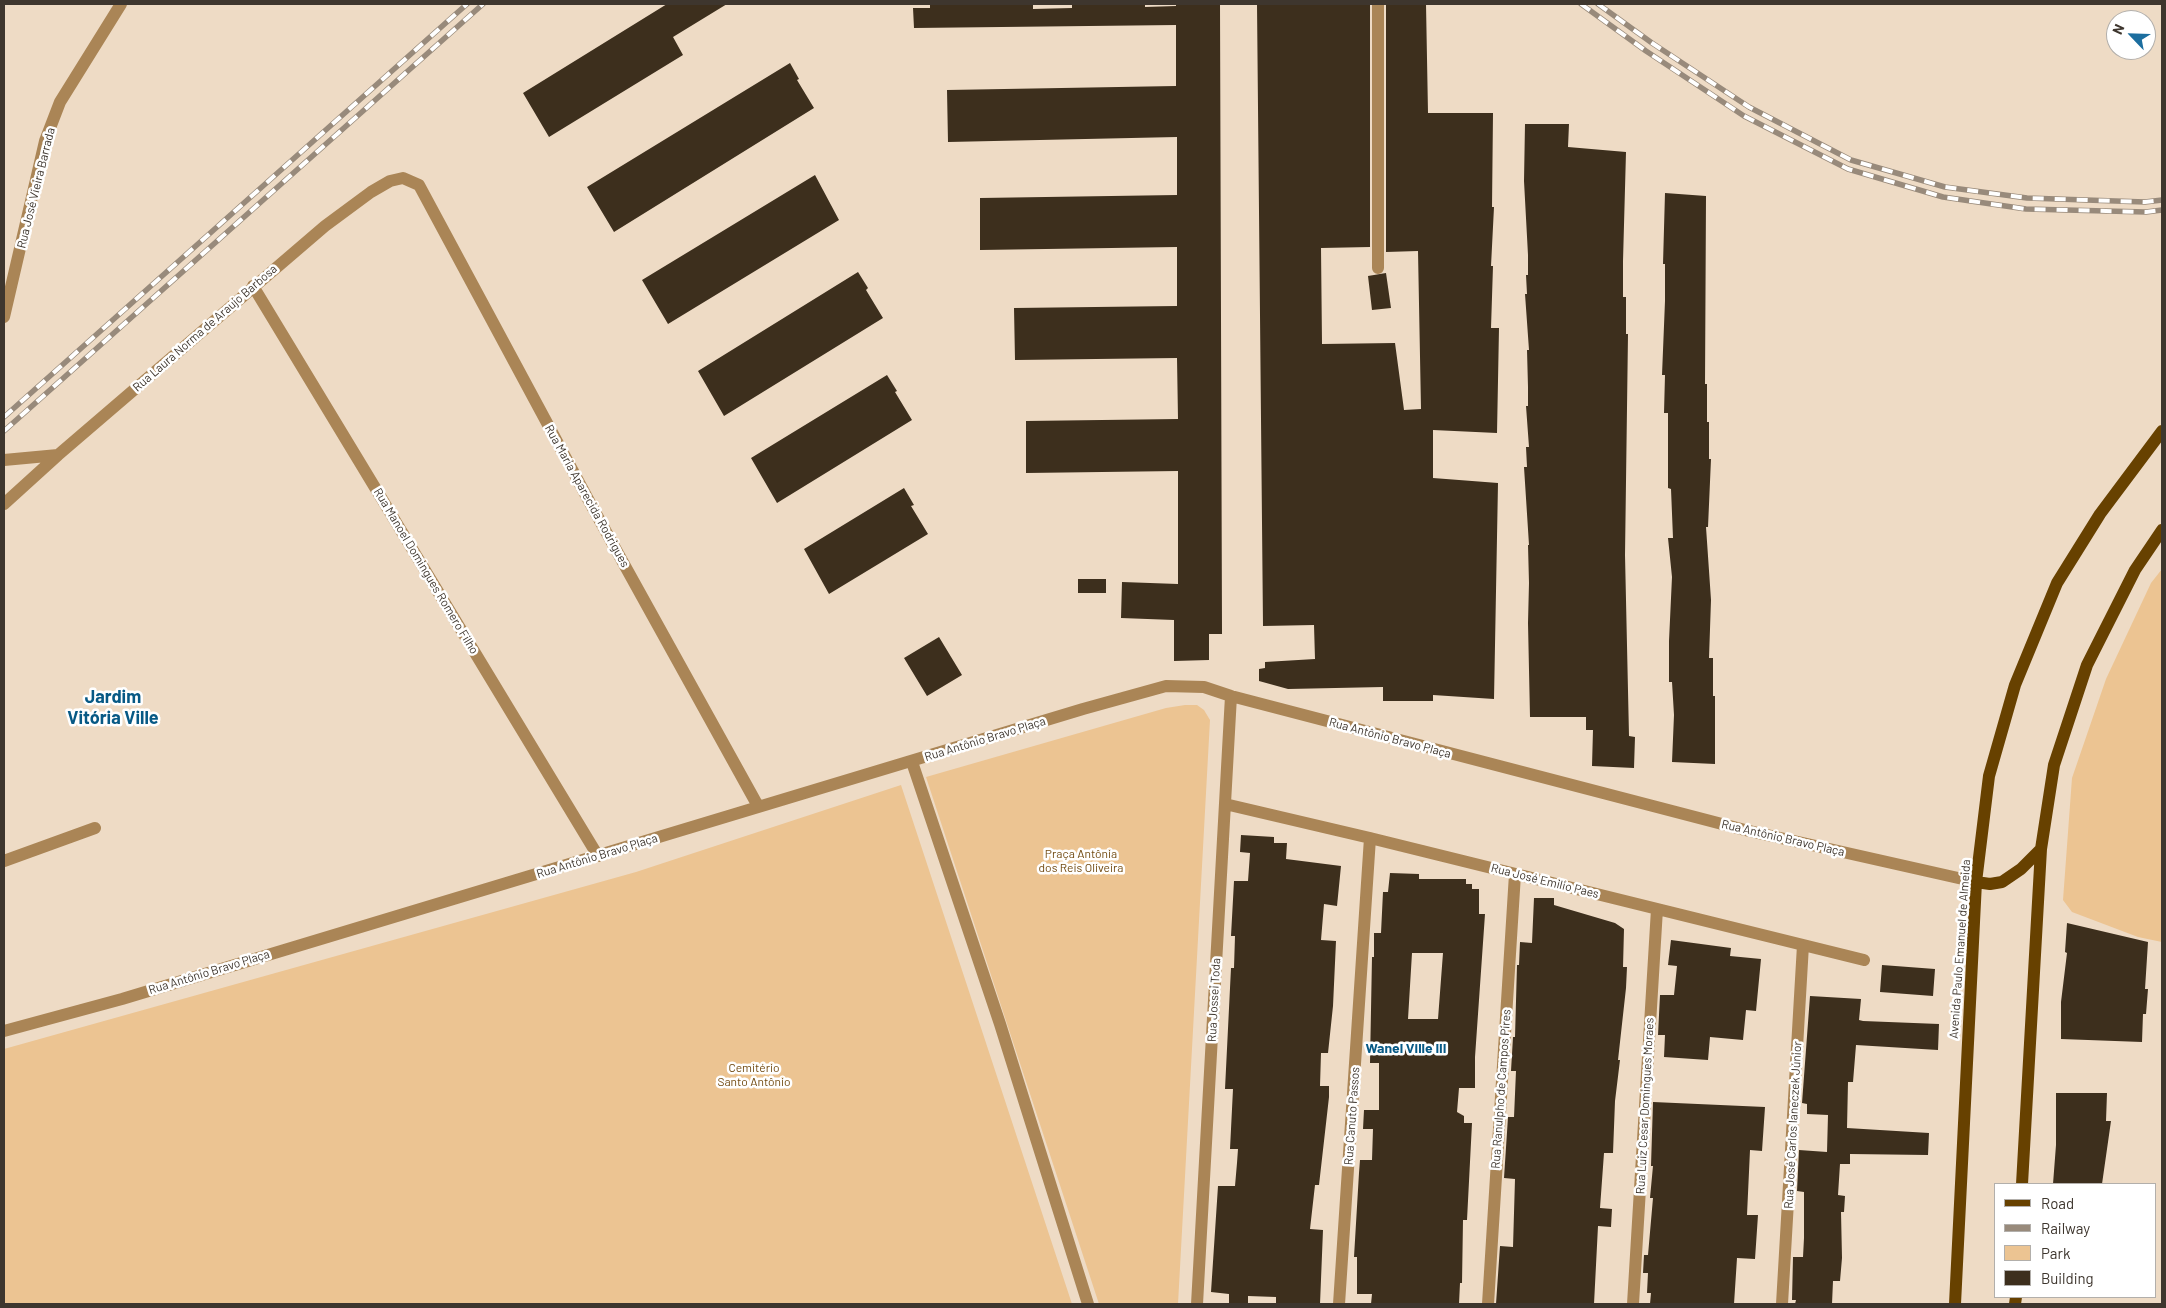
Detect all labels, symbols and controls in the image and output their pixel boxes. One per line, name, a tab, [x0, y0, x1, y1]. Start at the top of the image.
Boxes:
north arrow	[2106, 10, 2156, 60]
text: N	[2108, 21, 2127, 37]
street label: Rua José Vieira Barrada	[14, 126, 58, 250]
street label: Rua Laura Norma de Araujo Barbosa	[130, 261, 280, 395]
street label: Rua Maria Aparecida Rodrigues	[542, 422, 632, 570]
street label: Rua Manoel Domingues Romero Filho	[371, 485, 481, 657]
district label: Jardim Vitória Ville	[67, 686, 159, 729]
street label: Rua Antônio Bravo Plaça	[923, 714, 1047, 764]
street label: Rua Antônio Bravo Plaça	[1327, 715, 1453, 761]
street label: Rua Antônio Bravo Plaça	[1720, 817, 1846, 859]
street label: Rua Antônio Bravo Plaça	[535, 831, 659, 881]
park label: Praça Antônia dos Reis Oliveira	[1039, 847, 1123, 875]
street label: Avenida Paulo Emanuel de Almeida	[1947, 859, 1973, 1039]
street label: Rua José Emilio Paes	[1490, 861, 1600, 901]
street label: Rua Antônio Bravo Plaça	[147, 947, 271, 997]
street label: Rua Jossei Toda	[1205, 958, 1223, 1042]
street label: Rua Ranulpho de Campos Pires	[1488, 1009, 1514, 1169]
street label: Rua Luiz Cesar Domingues Moraes	[1633, 1017, 1657, 1195]
district label: Wanel Ville III	[1366, 1040, 1446, 1056]
street label: Rua José Carlos Ianeczek Júnior	[1781, 1041, 1805, 1209]
park label: Cemitério Santo Antônio	[717, 1061, 791, 1089]
street label: Rua Canuto Passos	[1341, 1066, 1363, 1166]
legend	[1994, 1183, 2156, 1298]
text: Road	[2041, 1194, 2074, 1212]
text: Railway	[2041, 1219, 2090, 1237]
text: Park	[2041, 1244, 2070, 1262]
text: Building	[2041, 1269, 2094, 1287]

